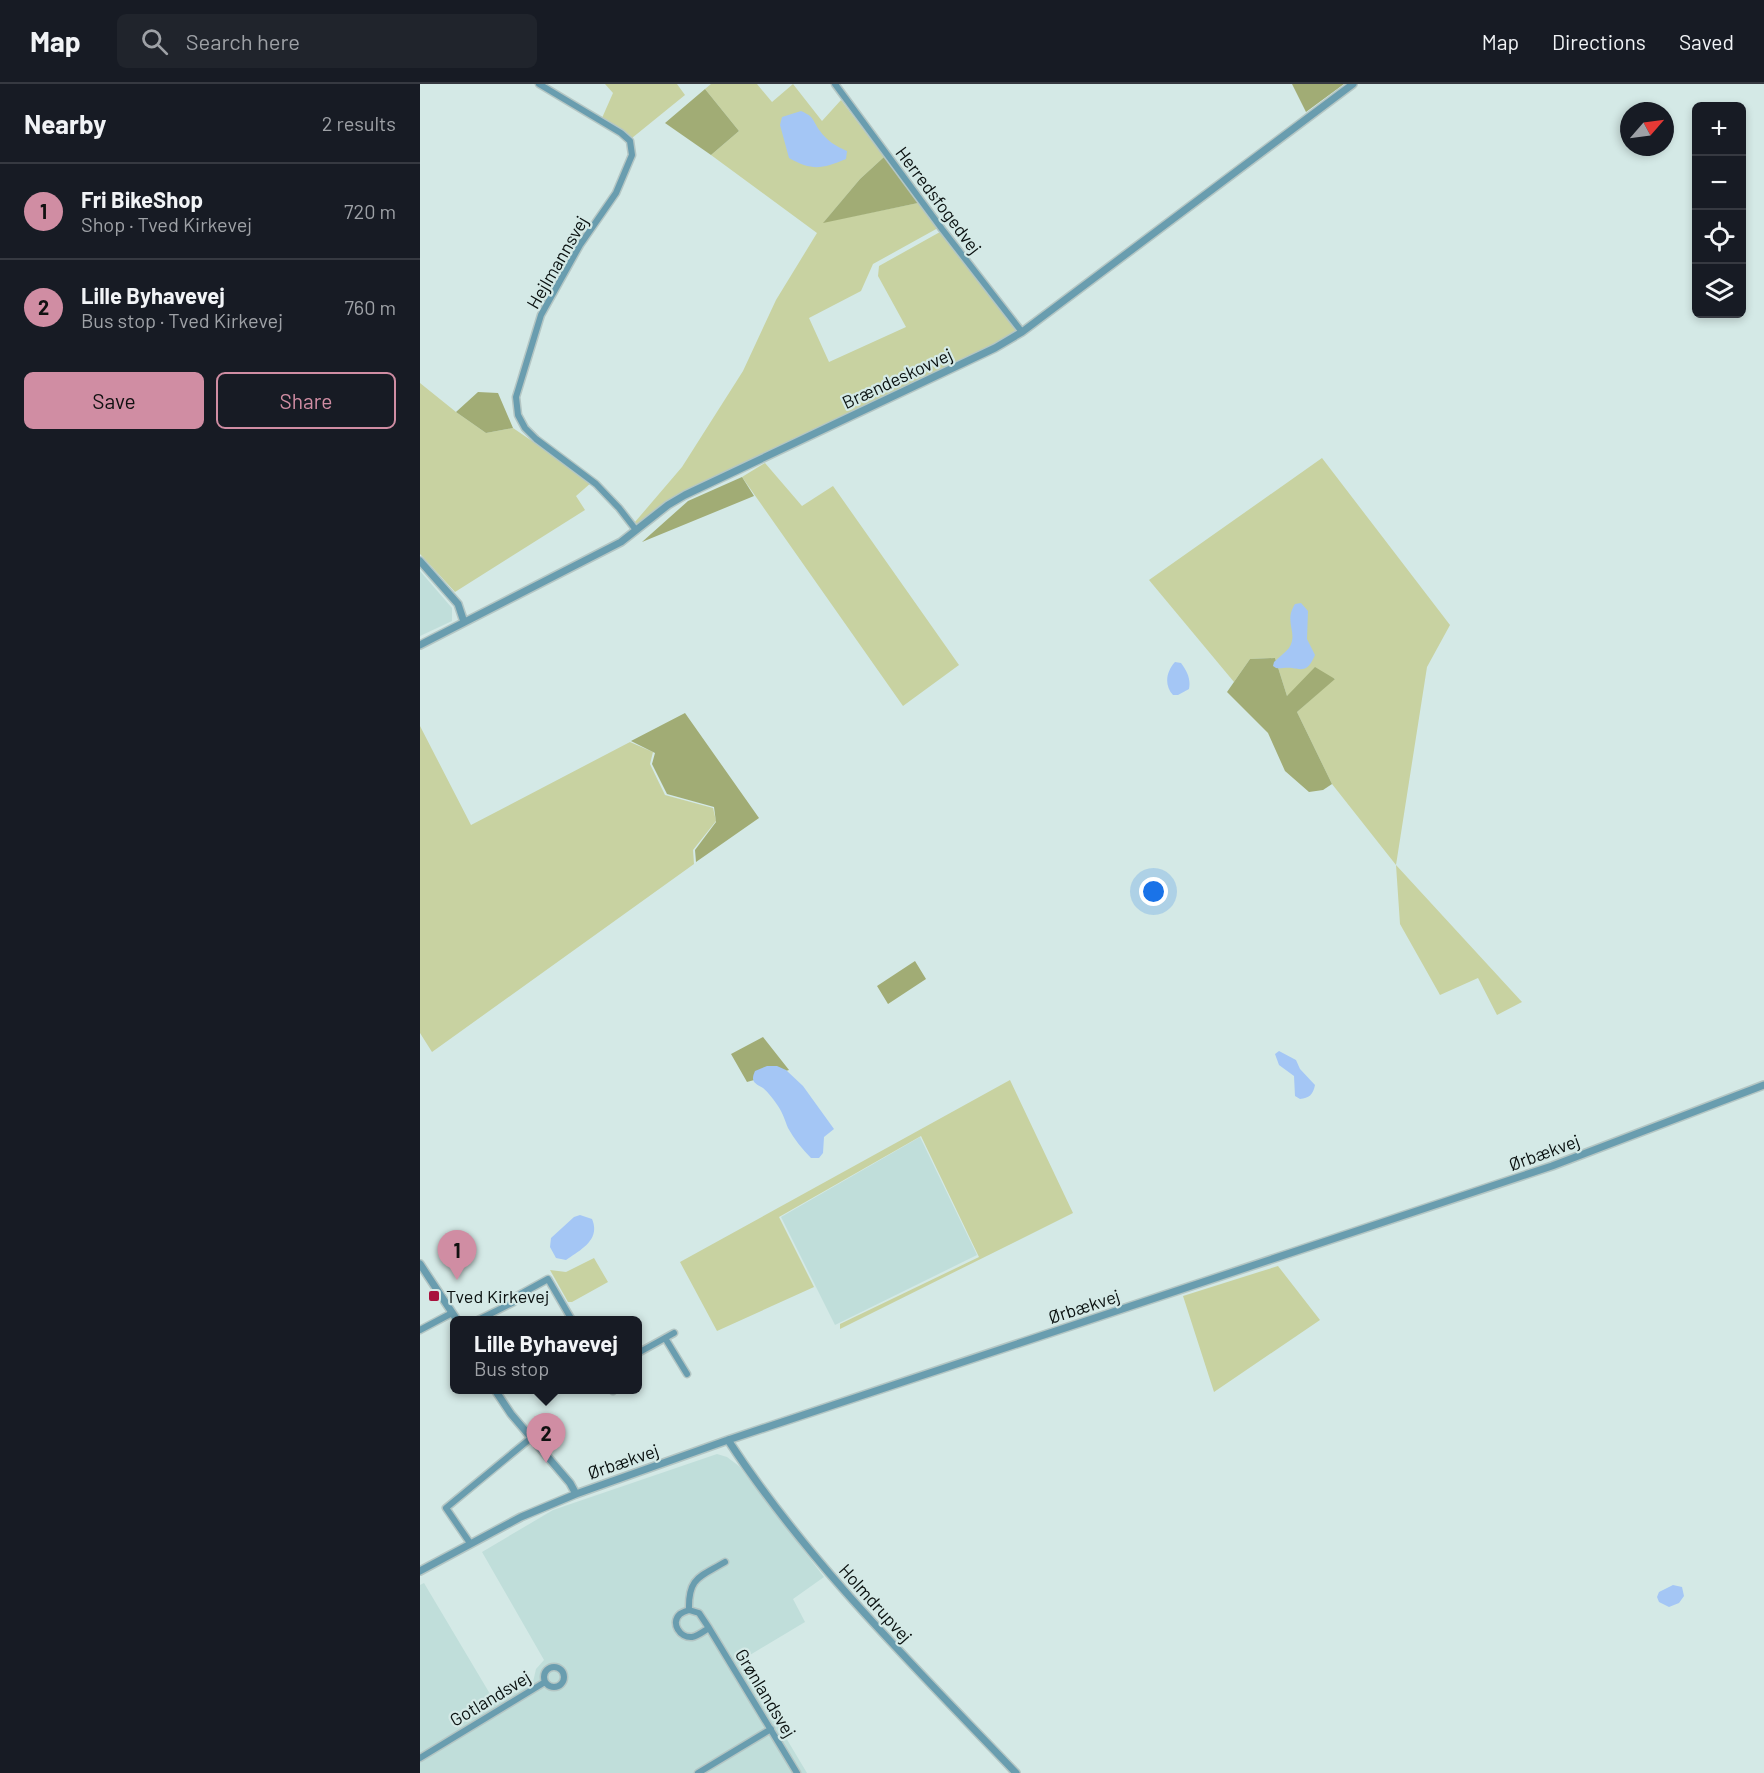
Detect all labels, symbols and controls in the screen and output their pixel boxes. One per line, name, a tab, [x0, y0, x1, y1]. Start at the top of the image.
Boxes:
search box	[117, 14, 537, 68]
text: Map	[30, 24, 81, 58]
icon: search	[138, 25, 171, 58]
text: Search here	[186, 28, 300, 54]
text: Map	[1482, 29, 1519, 54]
text: Directions	[1552, 29, 1646, 54]
text: Saved	[1679, 29, 1734, 54]
north arrow	[1620, 102, 1674, 156]
map controls	[1692, 102, 1746, 318]
button: +	[1692, 102, 1746, 156]
text: Nearby	[24, 108, 106, 139]
text: 2 results	[322, 111, 396, 135]
street label: Herredsfogedvej	[891, 142, 987, 258]
button: −	[1692, 156, 1746, 210]
text: Fri BikeShop	[81, 186, 203, 212]
text: 1	[40, 199, 47, 223]
text: 720 m	[344, 199, 396, 223]
button: locate	[1692, 210, 1746, 264]
text: Shop · Tved Kirkevej	[81, 212, 252, 236]
street label: Hejlmannsvej	[522, 212, 592, 312]
button: layers	[1692, 264, 1746, 318]
text: Lille Byhavevej	[81, 282, 225, 308]
text: 2	[38, 295, 49, 319]
text: 760 m	[344, 295, 396, 319]
text: Bus stop · Tved Kirkevej	[81, 308, 283, 332]
street label: Brændeskovvej	[838, 343, 956, 413]
button: Save	[24, 372, 204, 429]
button: Share	[216, 372, 396, 429]
your location	[1139, 877, 1168, 906]
street label: Ørbækvej	[1506, 1129, 1582, 1175]
pin: 1	[438, 1230, 477, 1280]
street label: Ørbækvej	[1045, 1284, 1123, 1328]
place label: Tved Kirkevej	[446, 1285, 549, 1307]
marker: Tved Kirkevej	[427, 1289, 441, 1303]
popup	[450, 1316, 642, 1394]
text: Lille Byhavevej	[474, 1330, 618, 1356]
text: Bus stop	[474, 1356, 549, 1380]
pin: 2	[526, 1414, 566, 1463]
street label: Ørbækvej	[585, 1439, 661, 1483]
street label: Holmdrupvej	[835, 1559, 917, 1647]
street label: Grønlandsvej	[731, 1645, 801, 1741]
street label: Gotlandsvej	[446, 1665, 534, 1731]

